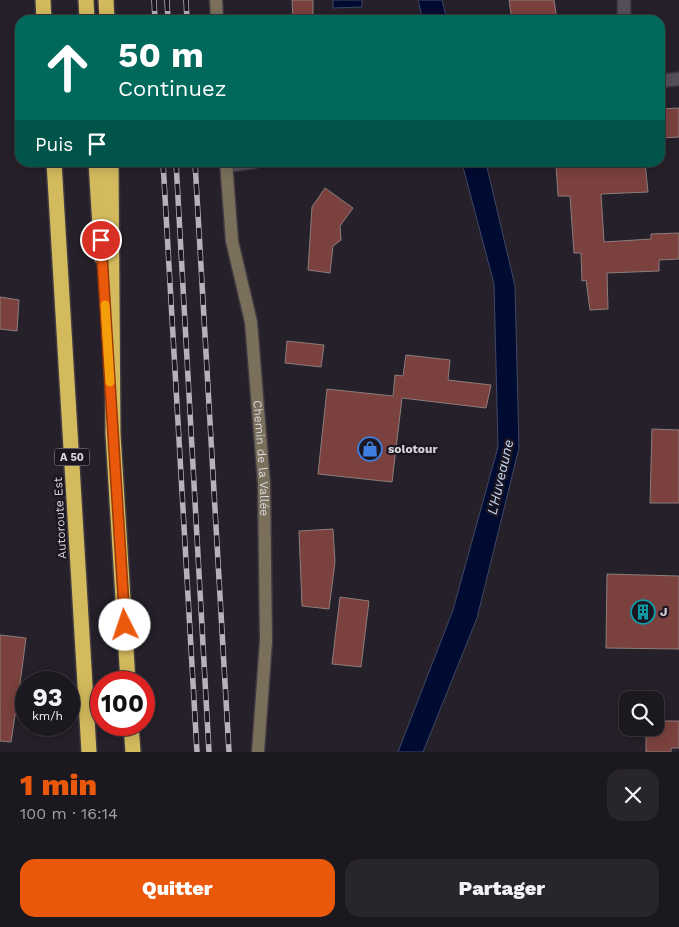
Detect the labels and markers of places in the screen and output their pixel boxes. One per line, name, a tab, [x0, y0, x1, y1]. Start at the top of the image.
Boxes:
pin	[80, 219, 122, 261]
shop icon: solotour	[357, 436, 383, 462]
place label: solotour	[388, 442, 438, 456]
building icon: J	[630, 599, 656, 625]
place label: J	[660, 605, 667, 619]

